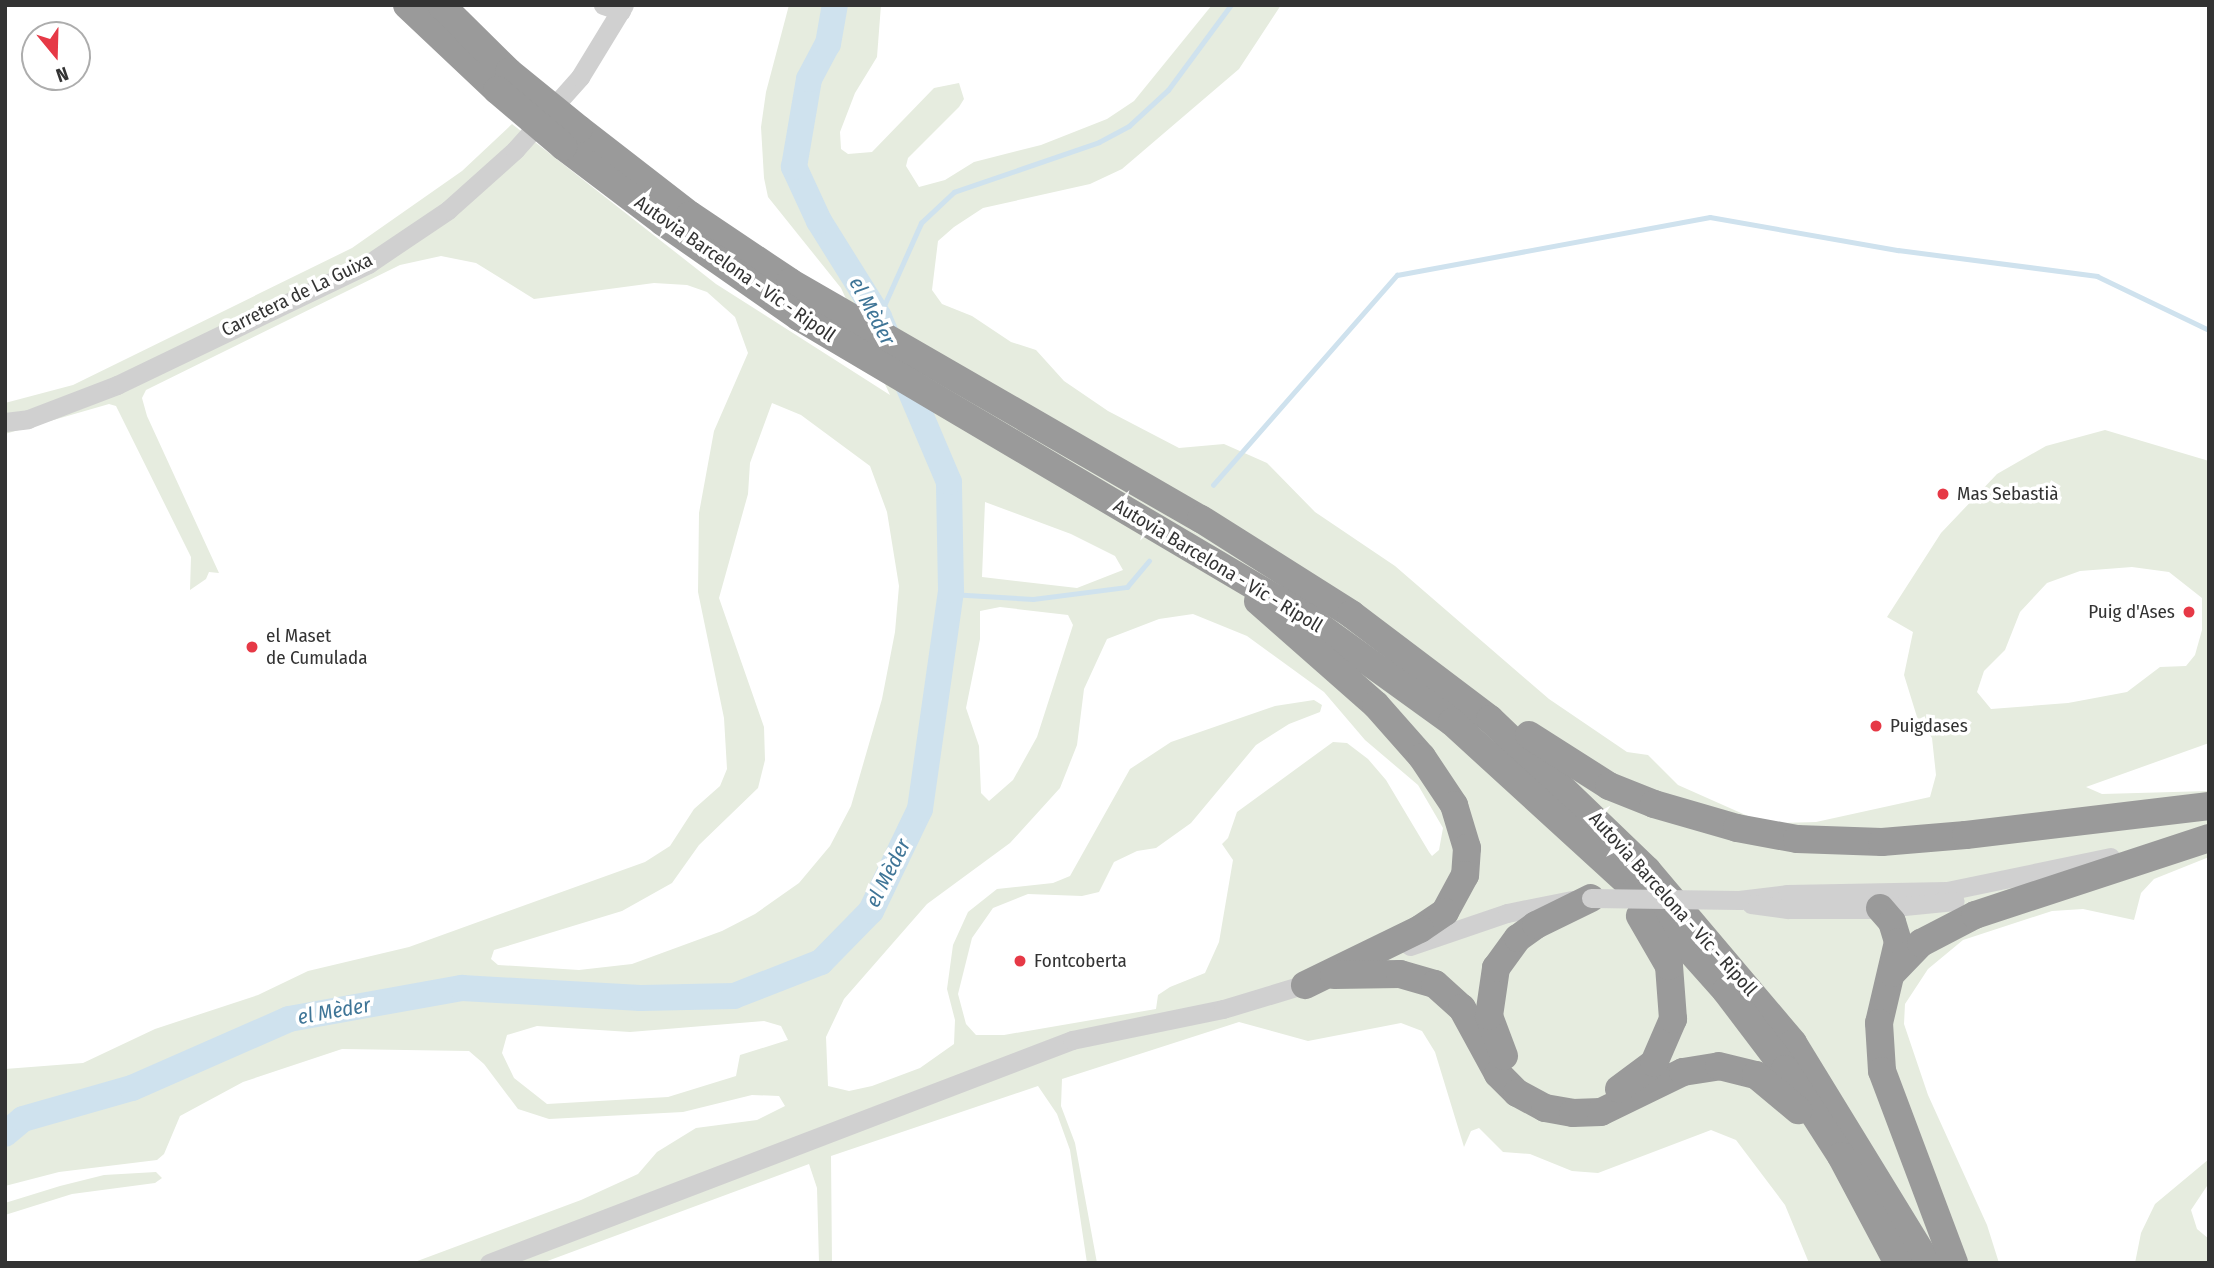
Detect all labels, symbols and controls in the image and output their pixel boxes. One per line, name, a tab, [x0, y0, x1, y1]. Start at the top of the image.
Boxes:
north arrow	[21, 21, 91, 91]
text: N	[53, 62, 71, 87]
street label: Autovia Barcelona - Vic - Ripoll	[630, 191, 840, 347]
street label: Carretera de La Guixa	[218, 249, 376, 341]
water label: el Mèder	[844, 273, 900, 349]
place label: Mas Sebastià	[1957, 483, 2059, 505]
marker: Mas Sebastià	[1935, 486, 1951, 502]
street label: Autovia Barcelona - Vic - Ripoll	[1109, 494, 1327, 638]
place label: Puig d'Ases	[2088, 601, 2175, 623]
marker: Puig d'Ases	[2181, 604, 2197, 620]
place label: el Maset de Cumulada	[266, 625, 368, 669]
marker: el Maset de Cumulada	[244, 639, 260, 655]
place label: Puigdases	[1890, 715, 1968, 737]
marker: Puigdases	[1868, 718, 1884, 734]
street label: Autovia Barcelona - Vic - Ripoll	[1584, 807, 1762, 1001]
water label: el Mèder	[860, 835, 916, 911]
place label: Fontcoberta	[1034, 950, 1127, 972]
marker: Fontcoberta	[1012, 953, 1028, 969]
water label: el Mèder	[296, 992, 372, 1030]

